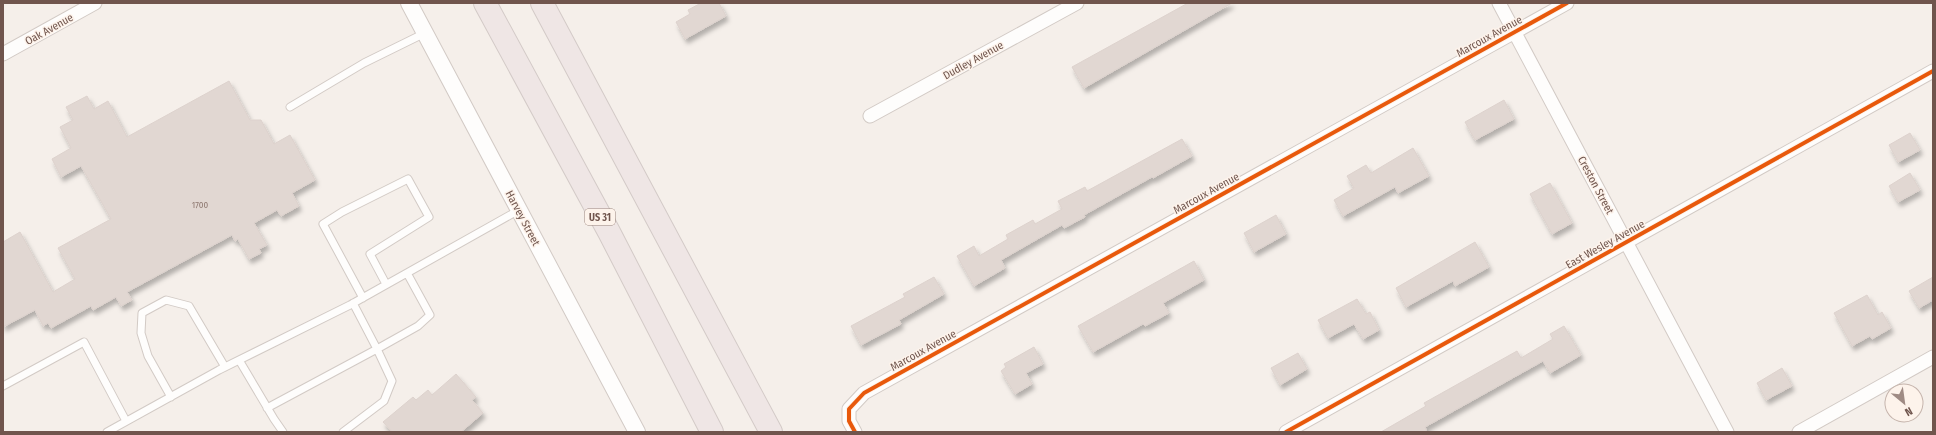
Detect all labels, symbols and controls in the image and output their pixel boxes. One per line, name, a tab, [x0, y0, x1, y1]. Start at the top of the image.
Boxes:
street label: Oak Avenue	[23, 11, 76, 48]
street label: Marcoux Avenue	[1454, 13, 1524, 60]
street label: Dudley Avenue	[941, 39, 1006, 82]
street label: Creston Street	[1575, 154, 1616, 217]
street label: Marcoux Avenue	[1171, 170, 1241, 217]
street label: Harvey Street	[503, 188, 543, 248]
house number: 1700	[192, 200, 209, 210]
road number: US 31	[585, 209, 615, 225]
street label: East Wesley Avenue	[1563, 217, 1647, 272]
street label: Marcoux Avenue	[888, 327, 958, 374]
north arrow	[1884, 383, 1924, 423]
text: N	[1903, 404, 1915, 419]

